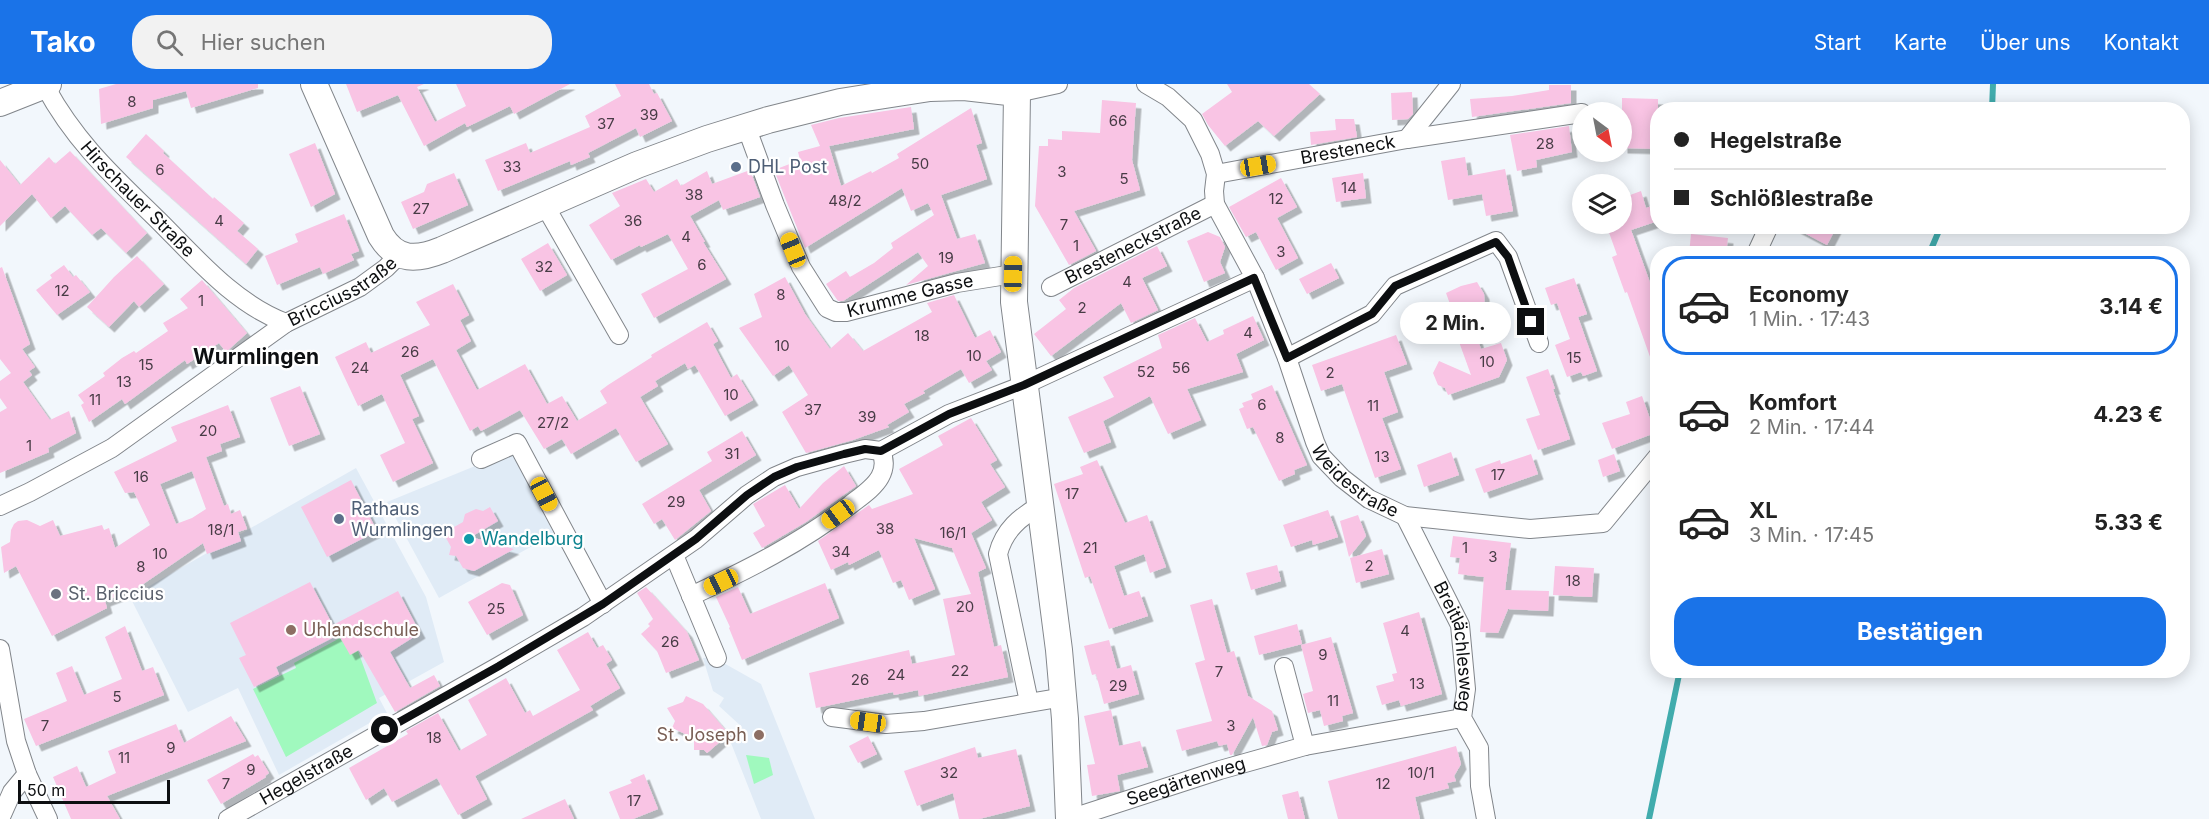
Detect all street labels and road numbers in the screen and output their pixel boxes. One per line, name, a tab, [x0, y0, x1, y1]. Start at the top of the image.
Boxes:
street label: Bresteneck	[1299, 130, 1397, 168]
street label: Hirschauer Straße	[77, 137, 199, 261]
street label: Bresteneckstraße	[1061, 202, 1204, 288]
street label: Bricciusstraße	[284, 252, 401, 330]
street label: Krumme Gasse	[845, 270, 975, 321]
street label: Weidestraße	[1307, 441, 1402, 521]
street label: Breitlächlesweg	[1430, 578, 1477, 713]
street label: Hegelstraße	[256, 740, 356, 809]
street label: Seegärtenweg	[1124, 752, 1248, 810]

